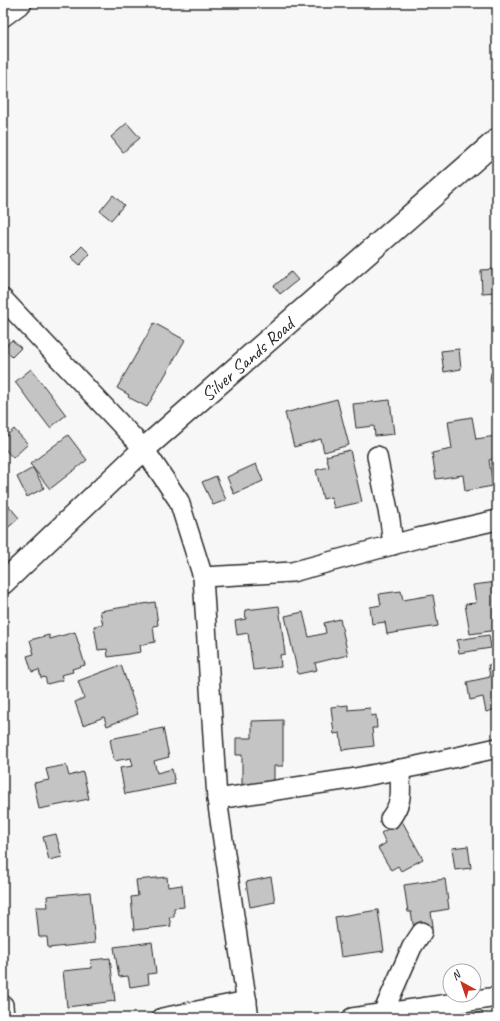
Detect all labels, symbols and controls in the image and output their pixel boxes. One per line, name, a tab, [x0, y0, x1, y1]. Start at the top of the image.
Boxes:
street label: Silver Sands Road	[196, 310, 302, 407]
north arrow	[442, 963, 482, 1003]
text: N	[448, 966, 464, 983]

